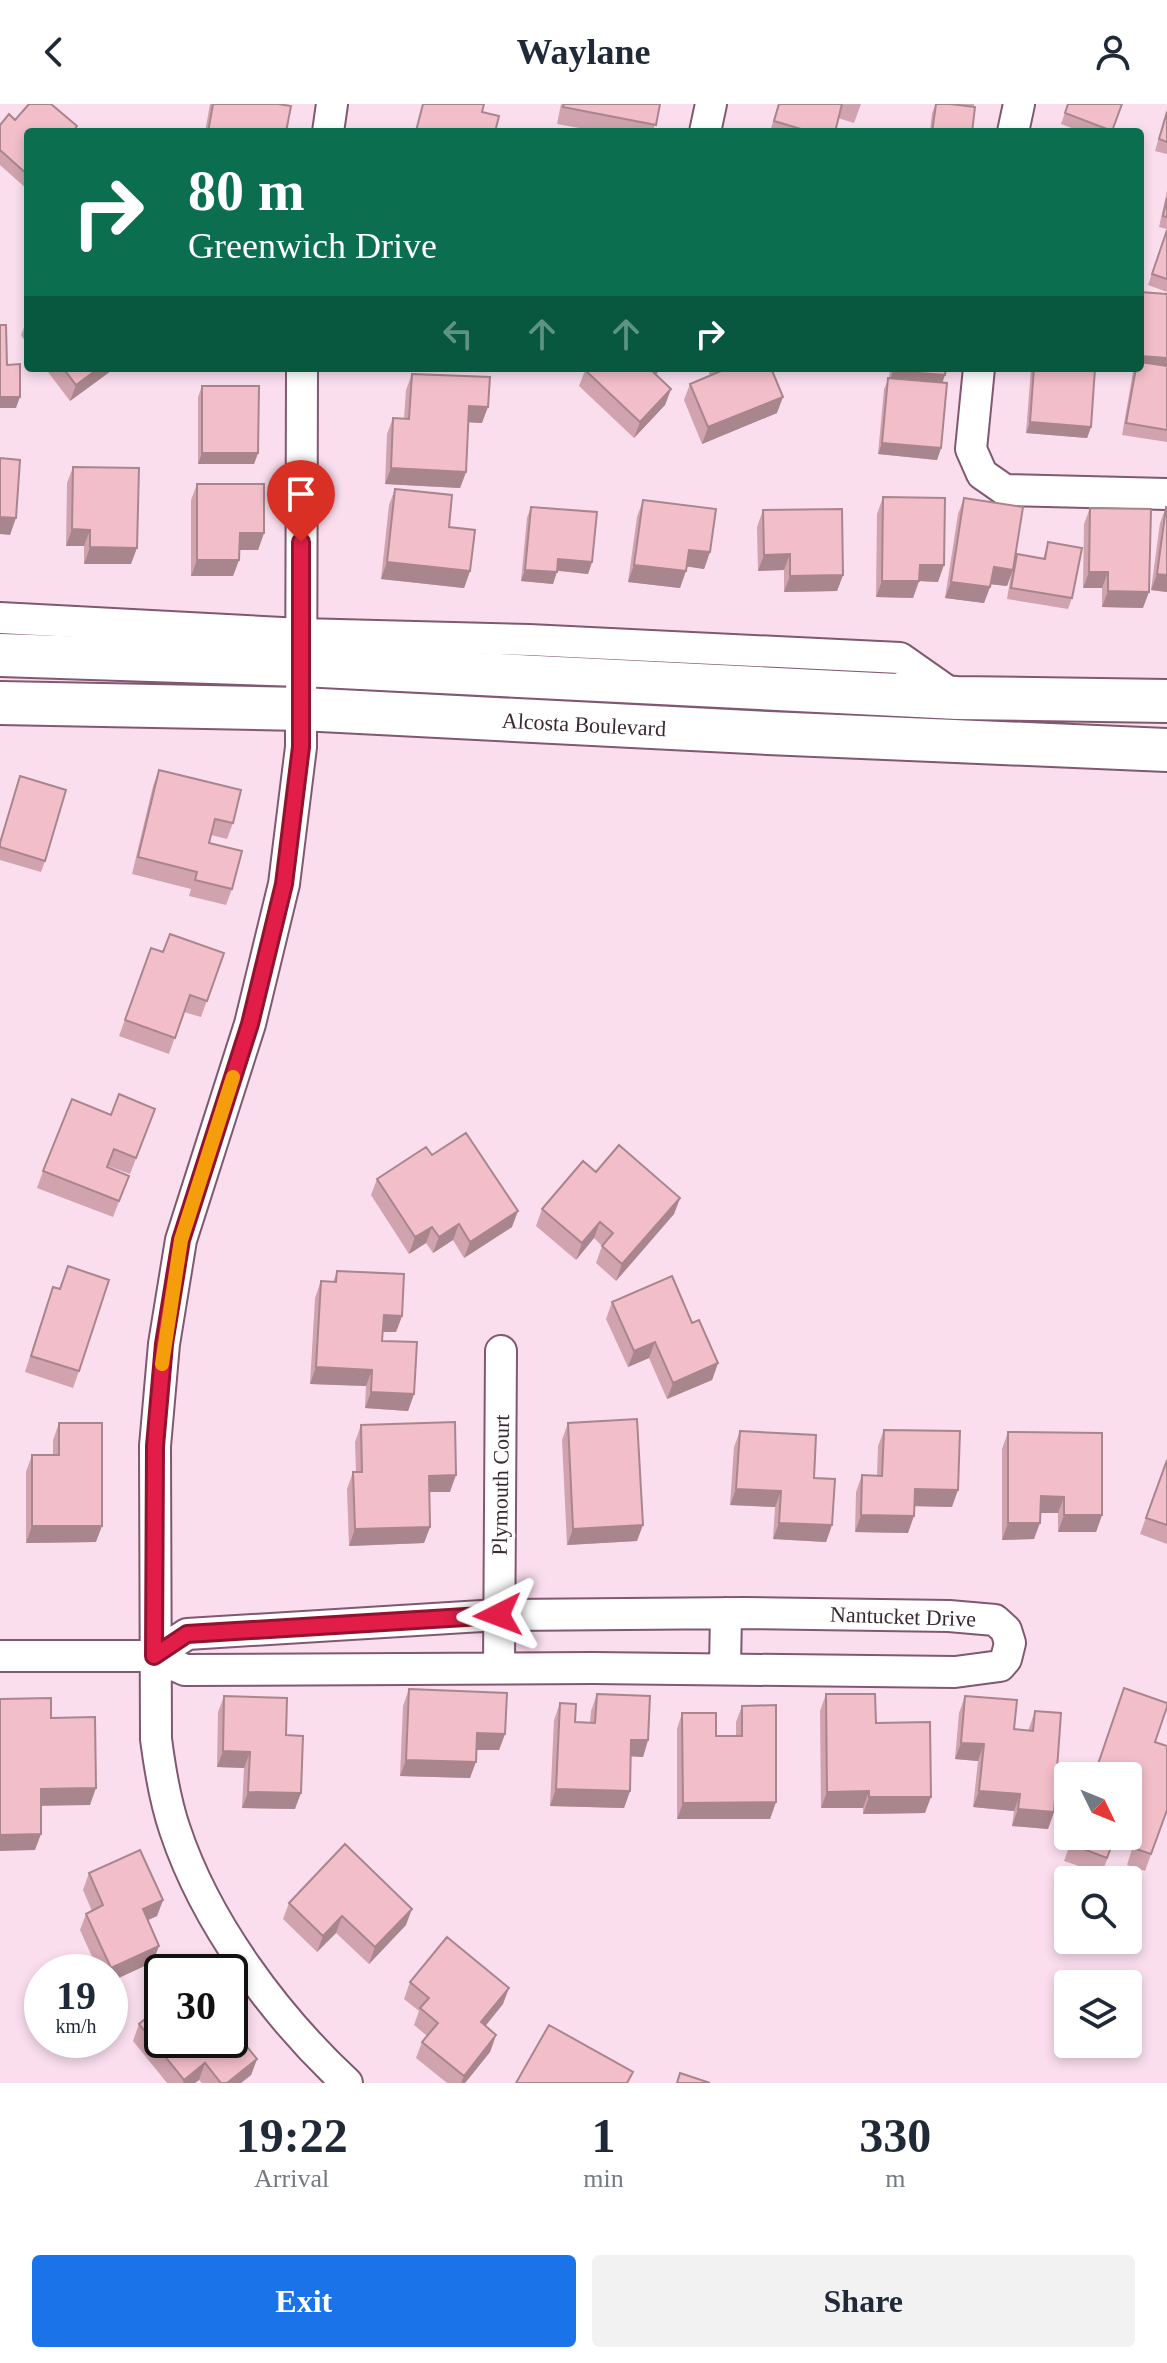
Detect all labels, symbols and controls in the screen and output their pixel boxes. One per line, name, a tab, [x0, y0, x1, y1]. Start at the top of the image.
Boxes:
icon: back	[32, 30, 76, 74]
icon: person	[1091, 30, 1135, 74]
text: Waylane	[516, 32, 651, 72]
icon: right	[56, 160, 160, 264]
text: 80 m	[188, 160, 305, 222]
text: Greenwich Drive	[188, 226, 437, 266]
icon: left	[436, 312, 480, 356]
icon: ahead	[520, 312, 564, 356]
icon: ahead	[604, 312, 648, 356]
icon: right	[688, 312, 732, 356]
pin	[267, 460, 335, 542]
icon: arrive	[279, 472, 323, 516]
street label: Alcosta Boulevard	[501, 708, 667, 741]
street label: Plymouth Court	[487, 1414, 514, 1556]
position arrow	[456, 1573, 540, 1657]
street label: Nantucket Drive	[830, 1601, 976, 1632]
north arrow	[1054, 1762, 1142, 1850]
map controls	[1054, 1762, 1142, 2058]
button: search	[1054, 1866, 1142, 1954]
speed limit sign: 30	[144, 1954, 248, 2058]
button: layers	[1054, 1970, 1142, 2058]
text: 19	[56, 1973, 96, 2018]
text: km/h	[55, 2015, 97, 2037]
text: 19:22	[236, 2109, 348, 2162]
text: 1	[591, 2109, 615, 2162]
text: 330	[859, 2109, 931, 2162]
text: Arrival	[254, 2164, 329, 2193]
text: min	[583, 2164, 624, 2193]
text: m	[885, 2164, 905, 2193]
button: Exit	[32, 2255, 576, 2347]
button: Share	[592, 2255, 1135, 2347]

